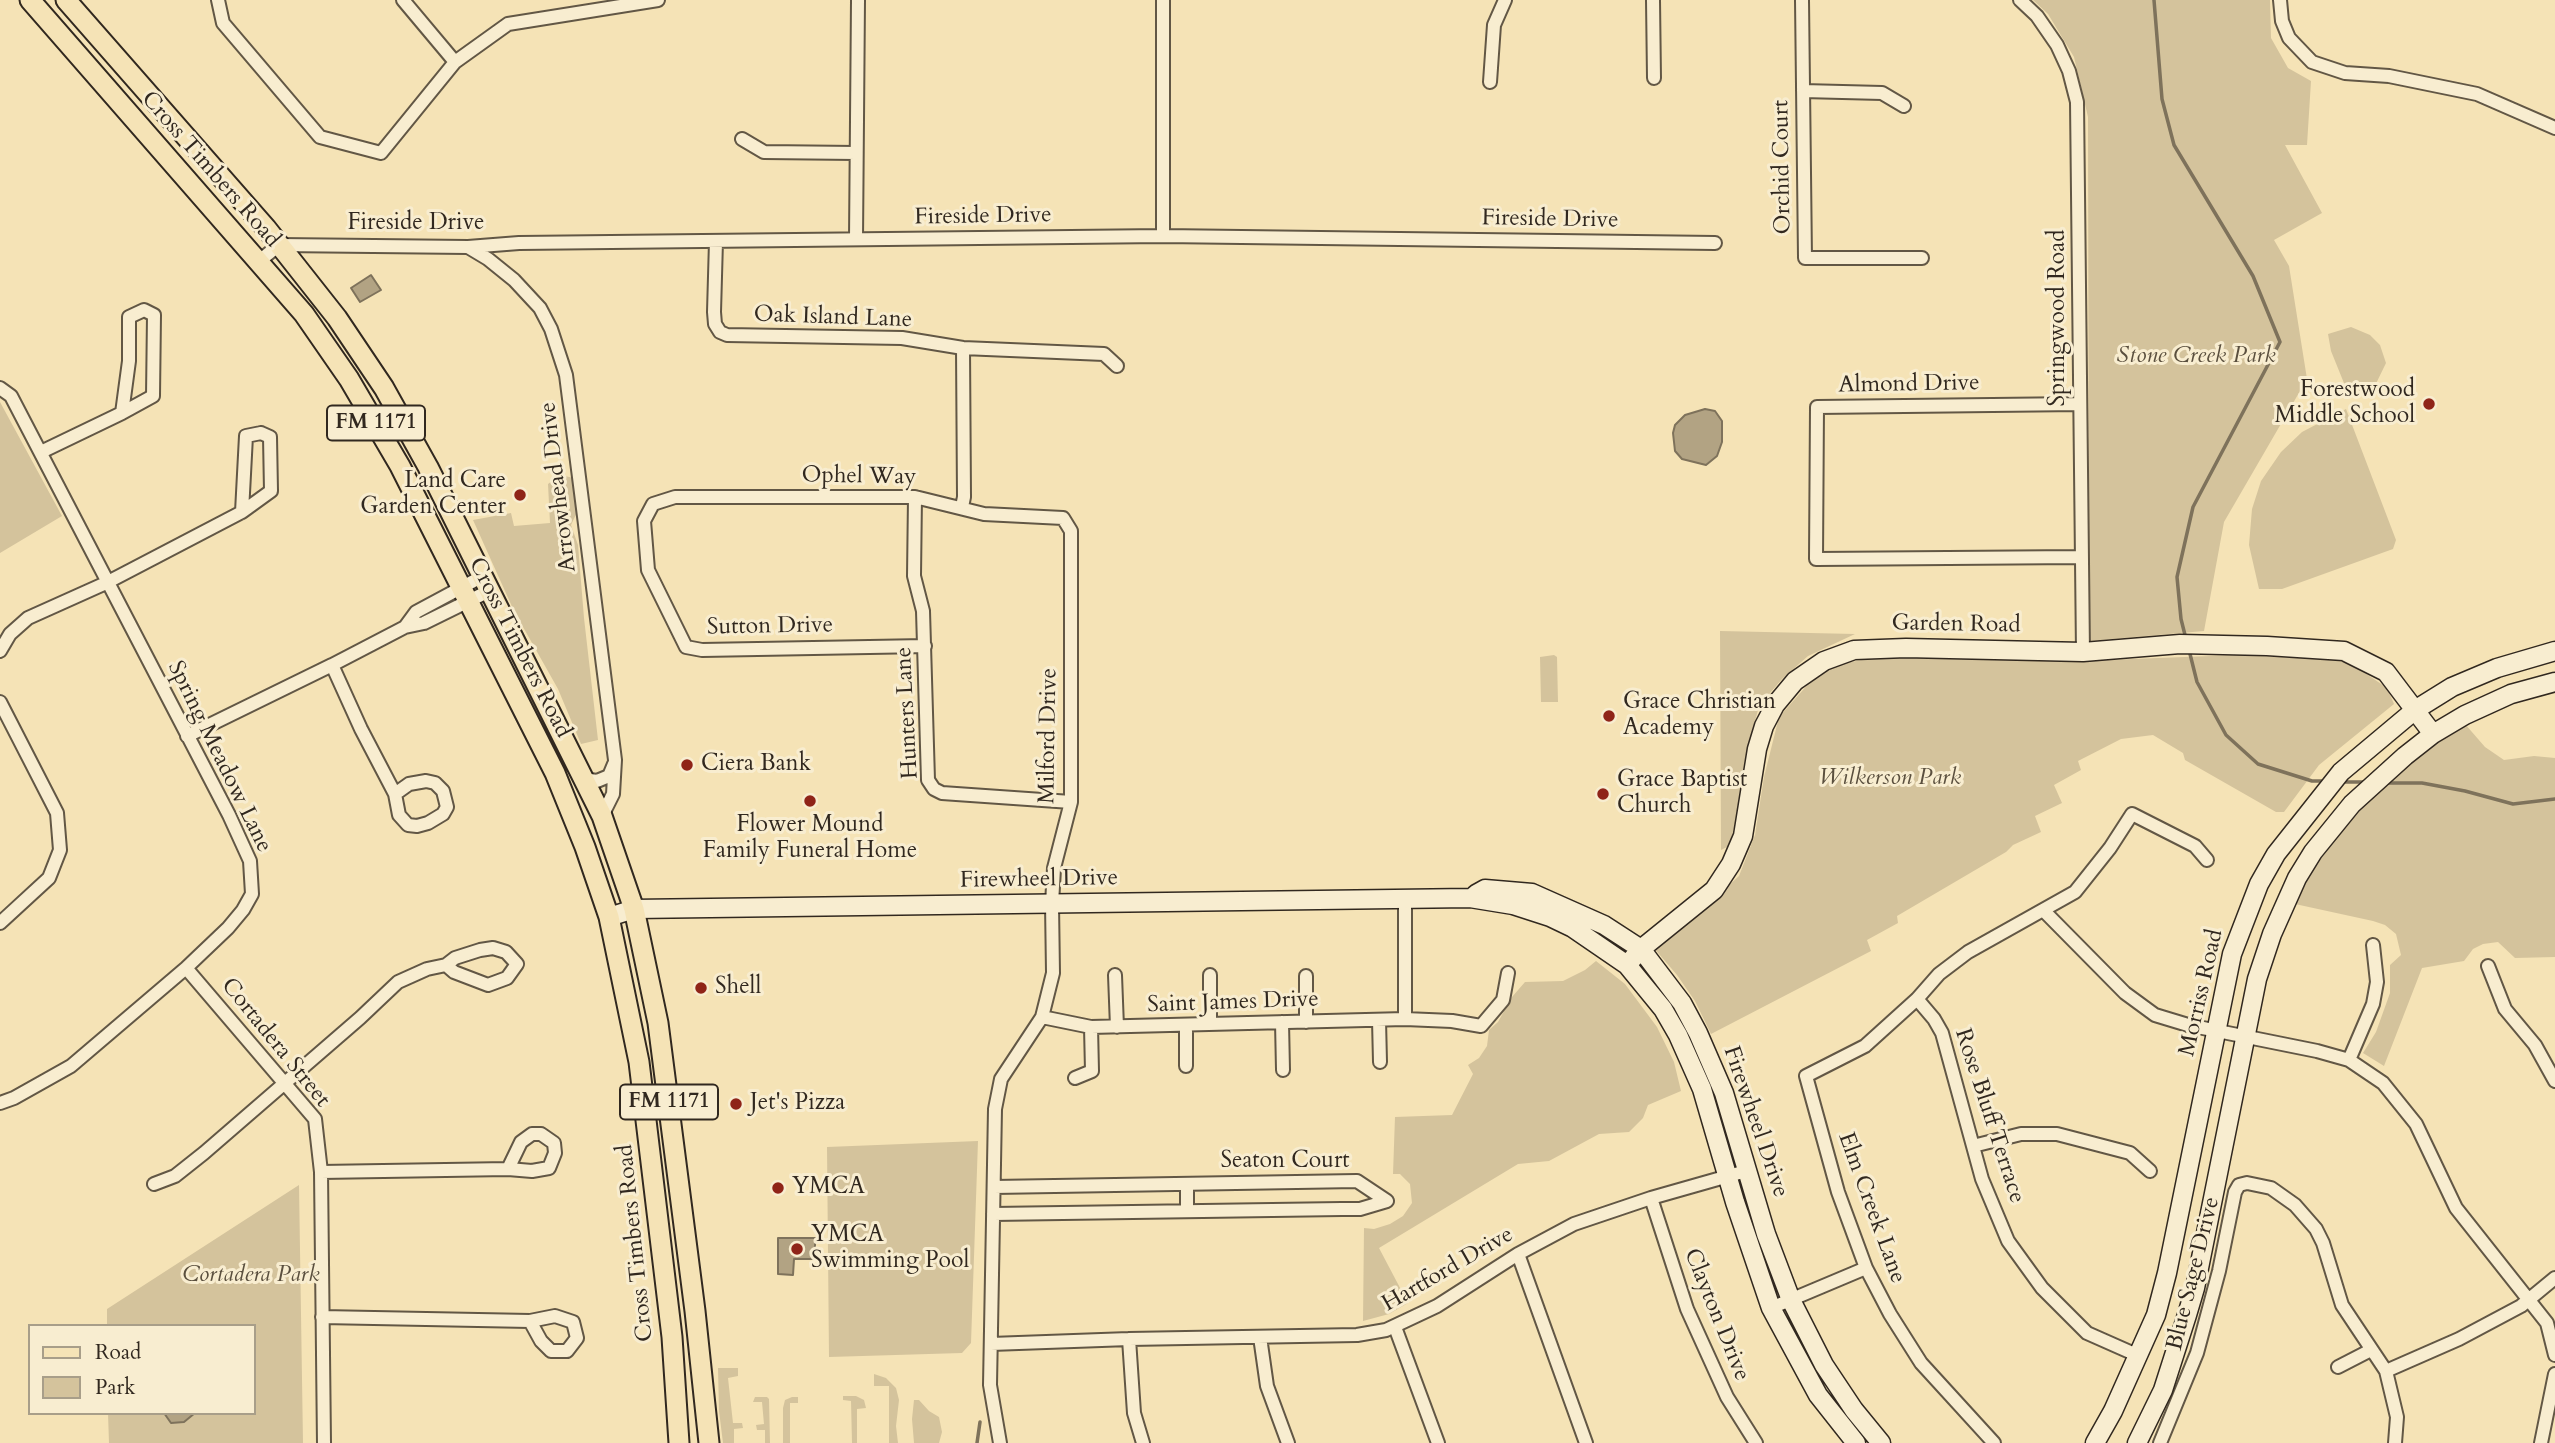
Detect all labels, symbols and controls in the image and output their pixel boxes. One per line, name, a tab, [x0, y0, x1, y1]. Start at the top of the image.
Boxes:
street label: Cross Timbers Road	[135, 86, 285, 254]
street label: Orchid Court	[1768, 99, 1798, 235]
street label: Fireside Drive	[914, 202, 1052, 232]
street label: Fireside Drive	[1481, 205, 1619, 235]
street label: Fireside Drive	[347, 210, 485, 238]
street label: Springwood Road	[2045, 230, 2073, 406]
street label: Oak Island Lane	[753, 301, 913, 335]
park label: Stone Creek Park	[2116, 343, 2276, 371]
street label: Almond Drive	[1838, 370, 1980, 400]
place label: Forestwood Middle School	[2275, 377, 2415, 431]
marker: Forestwood Middle School	[2421, 396, 2437, 412]
street label: Arrowhead Drive	[535, 400, 583, 574]
road number: FM 1171	[327, 406, 425, 440]
street label: Ophel Way	[801, 462, 917, 492]
place label: Land Care Garden Center	[360, 468, 506, 522]
marker: Land Care Garden Center	[512, 487, 528, 503]
street label: Cross Timbers Road	[462, 553, 576, 743]
street label: Garden Road	[1891, 610, 2021, 640]
street label: Sutton Drive	[707, 612, 833, 642]
street label: Hunters Lane	[891, 646, 925, 780]
street label: Spring Meadow Lane	[161, 657, 277, 857]
street label: Milford Drive	[1034, 668, 1064, 804]
place label: Grace Christian Academy	[1623, 689, 1776, 743]
marker: Grace Christian Academy	[1601, 708, 1617, 724]
place label: Ciera Bank	[701, 751, 811, 779]
marker: Ciera Bank	[679, 757, 695, 773]
park label: Wilkerson Park	[1819, 765, 1961, 793]
place label: Grace Baptist Church	[1617, 767, 1747, 821]
marker: Grace Baptist Church	[1595, 786, 1611, 802]
marker: Flower Mound Family Funeral Home	[802, 793, 818, 809]
place label: Flower Mound Family Funeral Home	[703, 812, 917, 866]
street label: Firewheel Drive	[960, 865, 1118, 895]
street label: Morriss Road	[2174, 927, 2230, 1059]
street label: Cortadera Street	[215, 973, 335, 1113]
place label: Shell	[715, 974, 761, 1002]
marker: Shell	[693, 980, 709, 996]
street label: Saint James Drive	[1147, 986, 1319, 1020]
street label: Rose Bluff Terrace	[1948, 1025, 2030, 1207]
street label: Firewheel Drive	[1716, 1043, 1794, 1201]
road number: FM 1171	[620, 1084, 718, 1120]
place label: Jet's Pizza	[750, 1090, 845, 1118]
marker: Jet's Pizza	[728, 1096, 744, 1112]
street label: Elm Creek Lane	[1831, 1129, 1911, 1287]
street label: Cross Timbers Road	[612, 1143, 660, 1343]
street label: Seaton Court	[1220, 1148, 1350, 1176]
place label: YMCA	[792, 1174, 865, 1202]
marker: YMCA	[770, 1180, 786, 1196]
street label: Blue Sage Drive	[2162, 1194, 2226, 1354]
street label: Hartford Drive	[1378, 1221, 1518, 1319]
place label: YMCA Swimming Pool	[811, 1222, 969, 1276]
marker: YMCA Swimming Pool	[789, 1241, 805, 1257]
street label: Clayton Drive	[1677, 1245, 1755, 1385]
park label: Cortadera Park	[182, 1262, 320, 1290]
legend	[28, 1324, 256, 1415]
text: Road	[95, 1338, 141, 1367]
text: Park	[95, 1373, 135, 1402]

